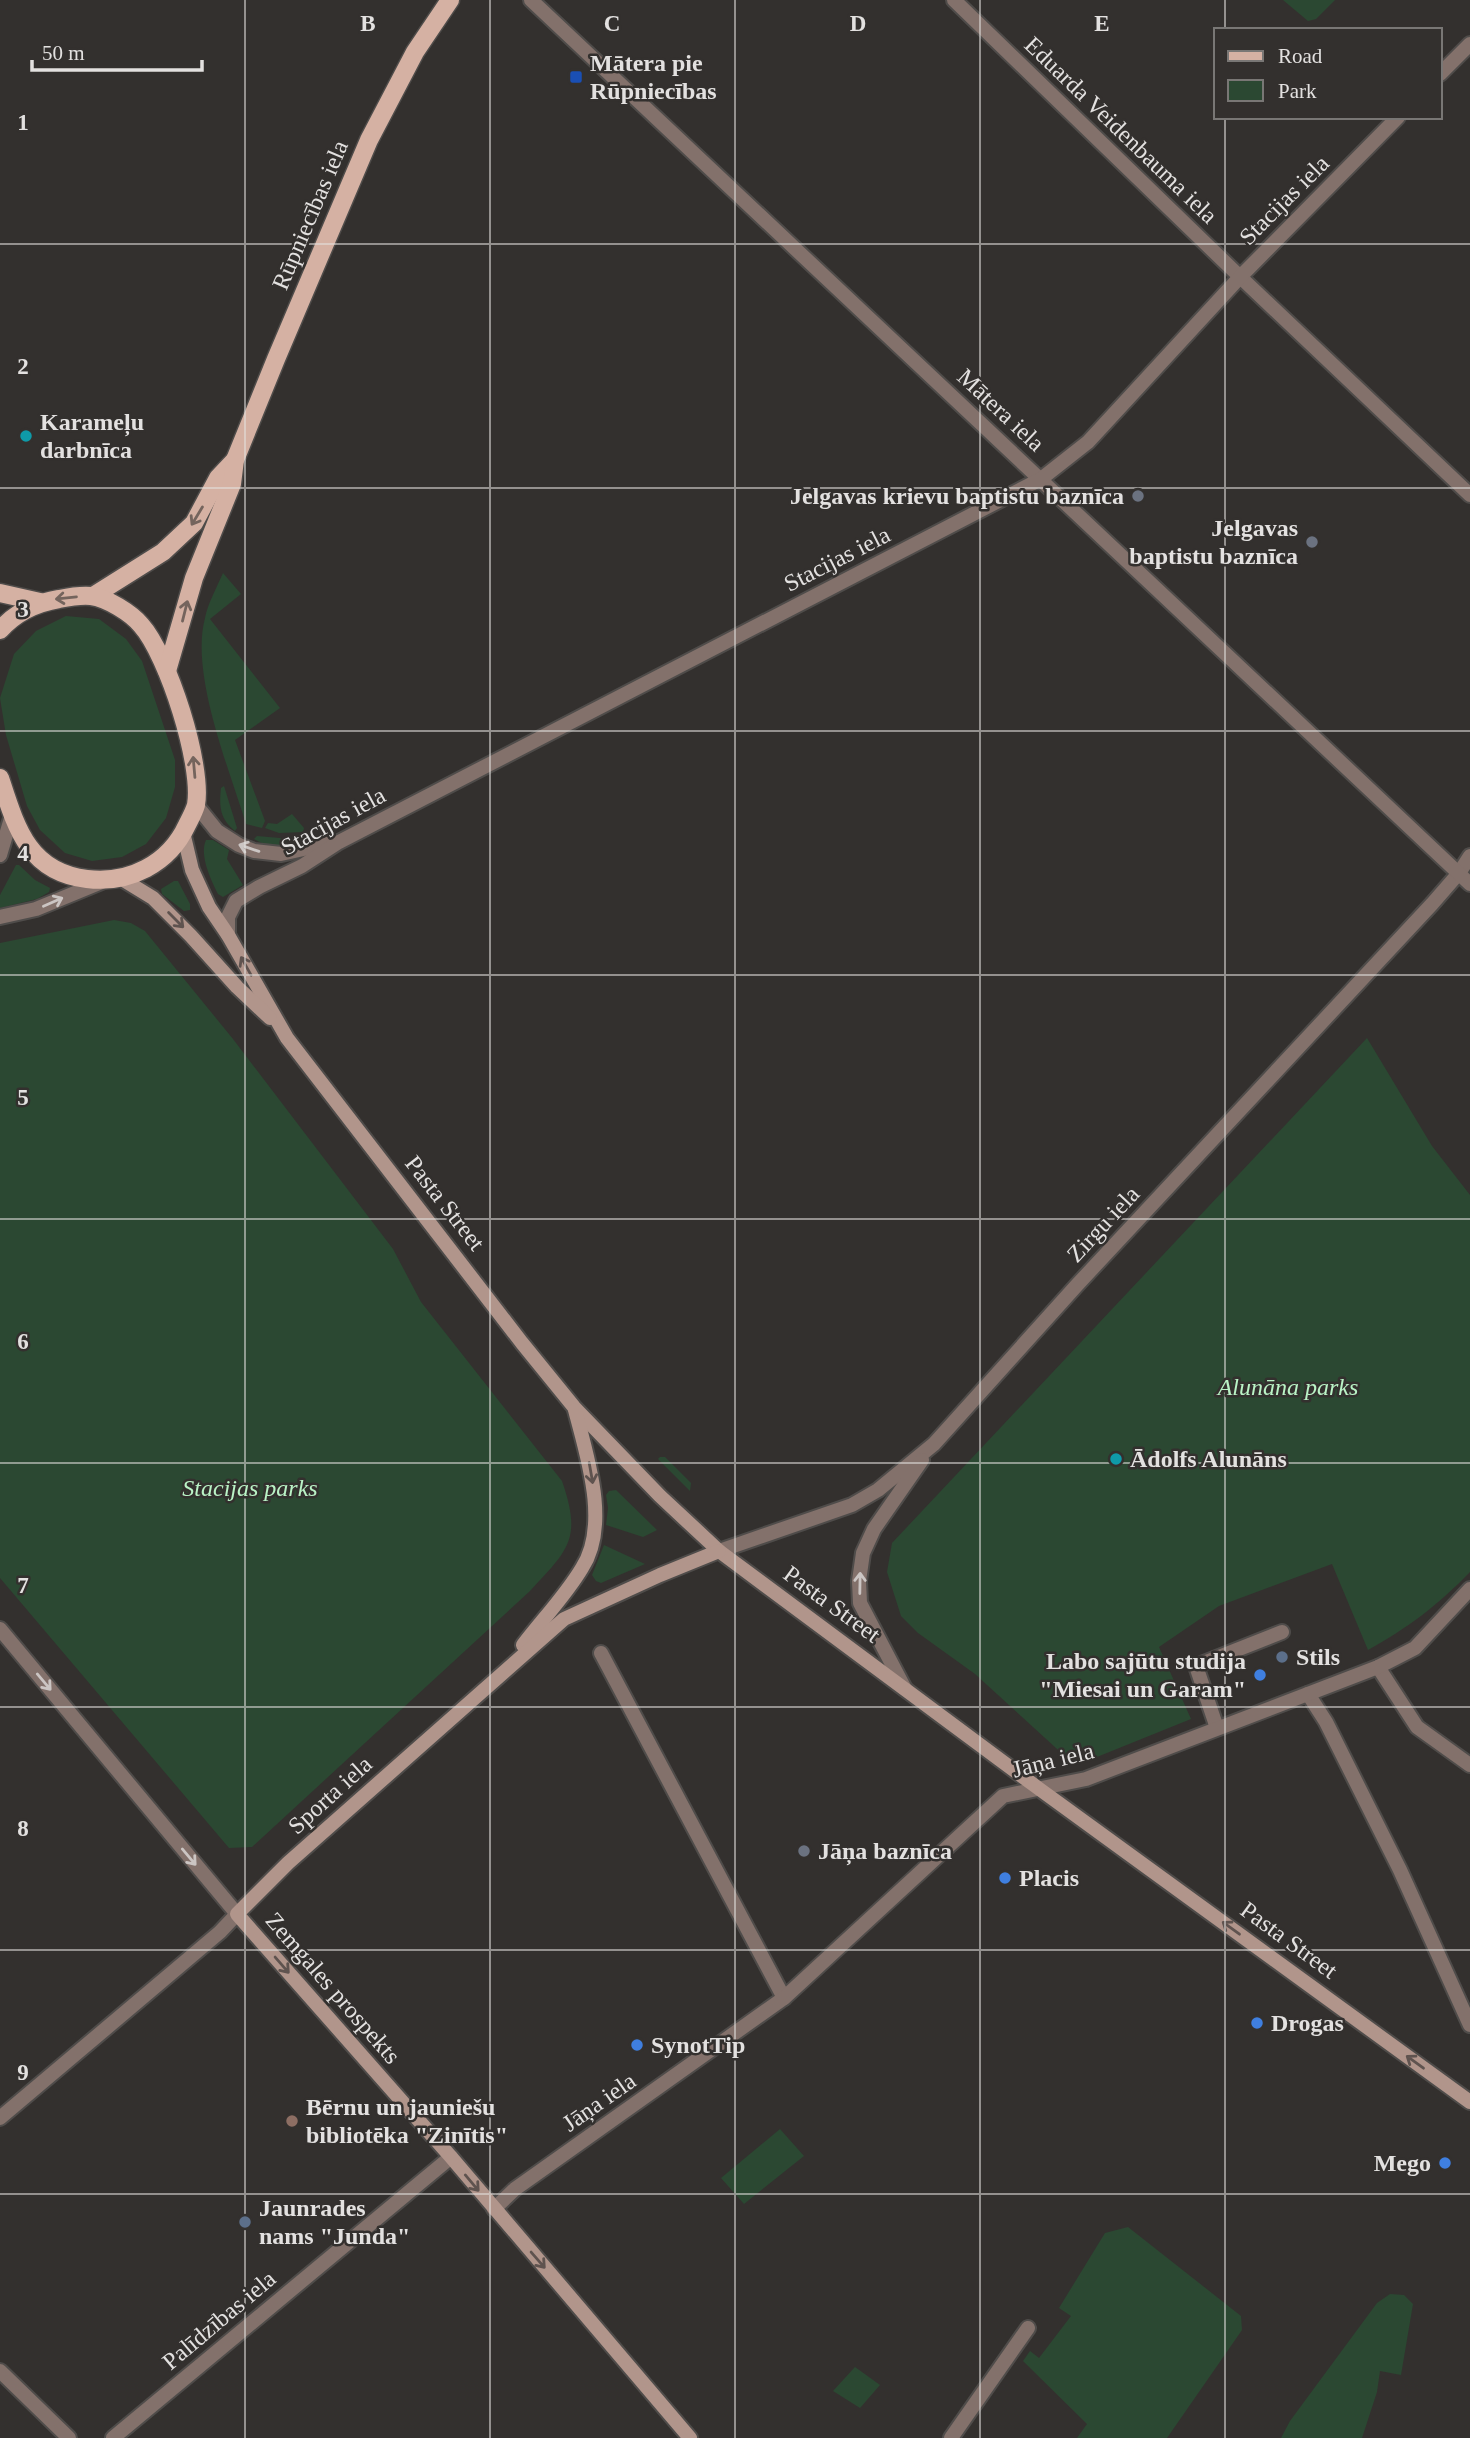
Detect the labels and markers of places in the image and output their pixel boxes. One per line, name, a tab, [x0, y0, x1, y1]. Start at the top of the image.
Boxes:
place label: Mātera pie Rūpniecības	[590, 50, 717, 104]
marker: Mātera pie Rūpniecības	[568, 69, 584, 85]
place label: Karameļu darbnīca	[40, 409, 144, 463]
marker: Karameļu darbnīca	[18, 428, 34, 444]
place label: Jelgavas krievu baptistu baznīca	[790, 483, 1124, 509]
marker: Jelgavas krievu baptistu baznīca	[1130, 488, 1146, 504]
place label: Jelgavas baptistu baznīca	[1129, 515, 1298, 569]
marker: Jelgavas baptistu baznīca	[1304, 534, 1320, 550]
place label: Ādolfs Alunāns	[1130, 1446, 1287, 1472]
marker: Ādolfs Alunāns	[1108, 1451, 1124, 1467]
place label: Stils	[1296, 1644, 1340, 1670]
place label: Labo sajūtu studija "Miesai un Garam"	[1039, 1648, 1246, 1702]
marker: Stils	[1274, 1649, 1290, 1665]
marker: Labo sajūtu studija "Miesai un Garam"	[1252, 1667, 1268, 1683]
place label: Jāņa baznīca	[818, 1838, 952, 1866]
marker: Jāņa baznīca	[796, 1843, 812, 1859]
place label: Placis	[1019, 1865, 1079, 1891]
marker: Placis	[997, 1870, 1013, 1886]
place label: Drogas	[1271, 2010, 1344, 2036]
marker: Drogas	[1249, 2015, 1265, 2031]
place label: SynotTip	[651, 2032, 745, 2058]
marker: SynotTip	[629, 2037, 645, 2053]
place label: Bērnu un jauniešu bibliotēka "Zinītis"	[306, 2094, 508, 2148]
marker: Bērnu un jauniešu bibliotēka "Zinītis"	[284, 2113, 300, 2129]
place label: Mego	[1374, 2150, 1431, 2176]
marker: Mego	[1437, 2155, 1453, 2171]
place label: Jaunrades nams "Junda"	[259, 2195, 410, 2249]
marker: Jaunrades nams "Junda"	[237, 2214, 253, 2230]

